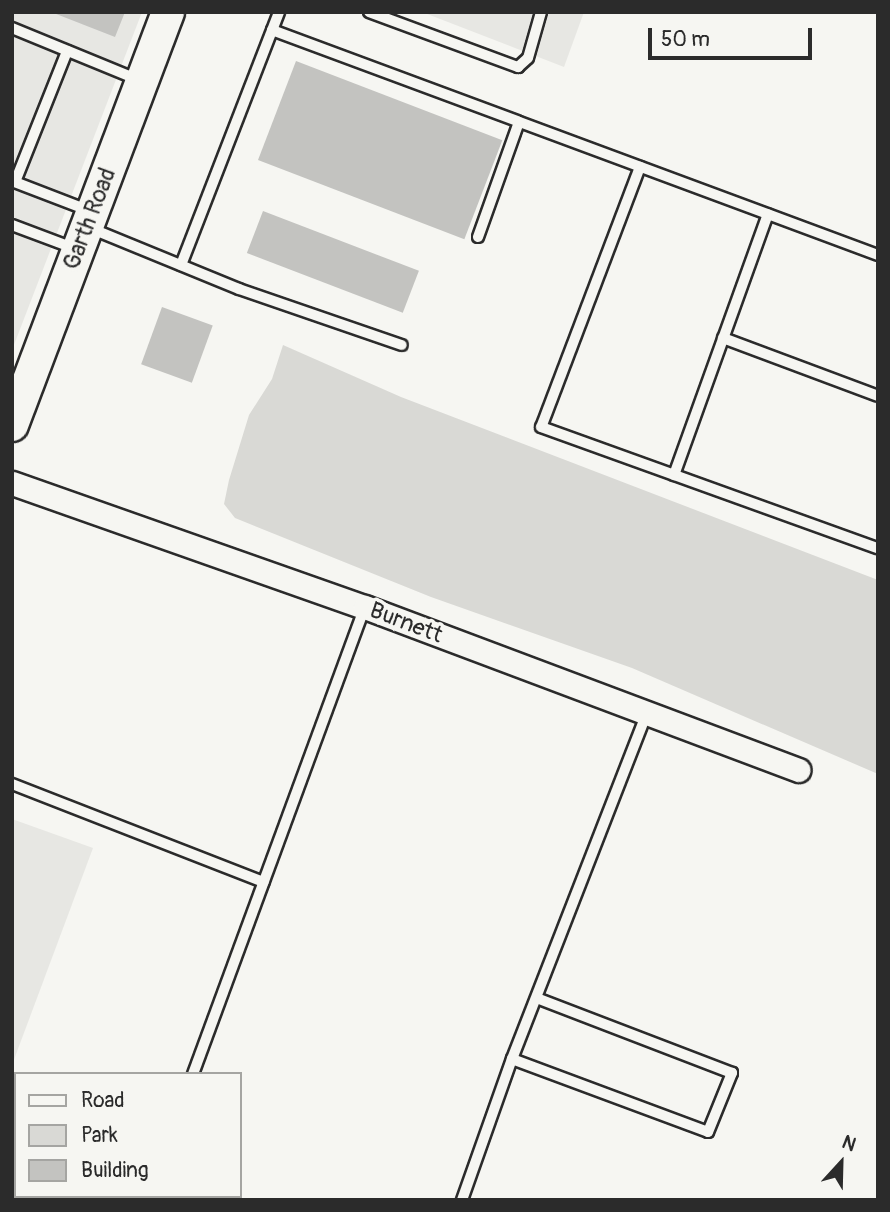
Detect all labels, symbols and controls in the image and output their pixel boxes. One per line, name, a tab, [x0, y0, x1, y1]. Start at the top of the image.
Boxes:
scale bar	[652, 14, 816, 58]
text: 50 m	[661, 26, 710, 53]
street label: Garth Road	[58, 164, 122, 274]
street label: Burnett	[366, 597, 446, 649]
legend	[14, 1072, 242, 1198]
text: Road	[81, 1087, 125, 1114]
text: Park	[81, 1122, 118, 1149]
north arrow	[806, 1128, 876, 1198]
text: N	[838, 1130, 859, 1157]
text: Building	[81, 1157, 148, 1184]

